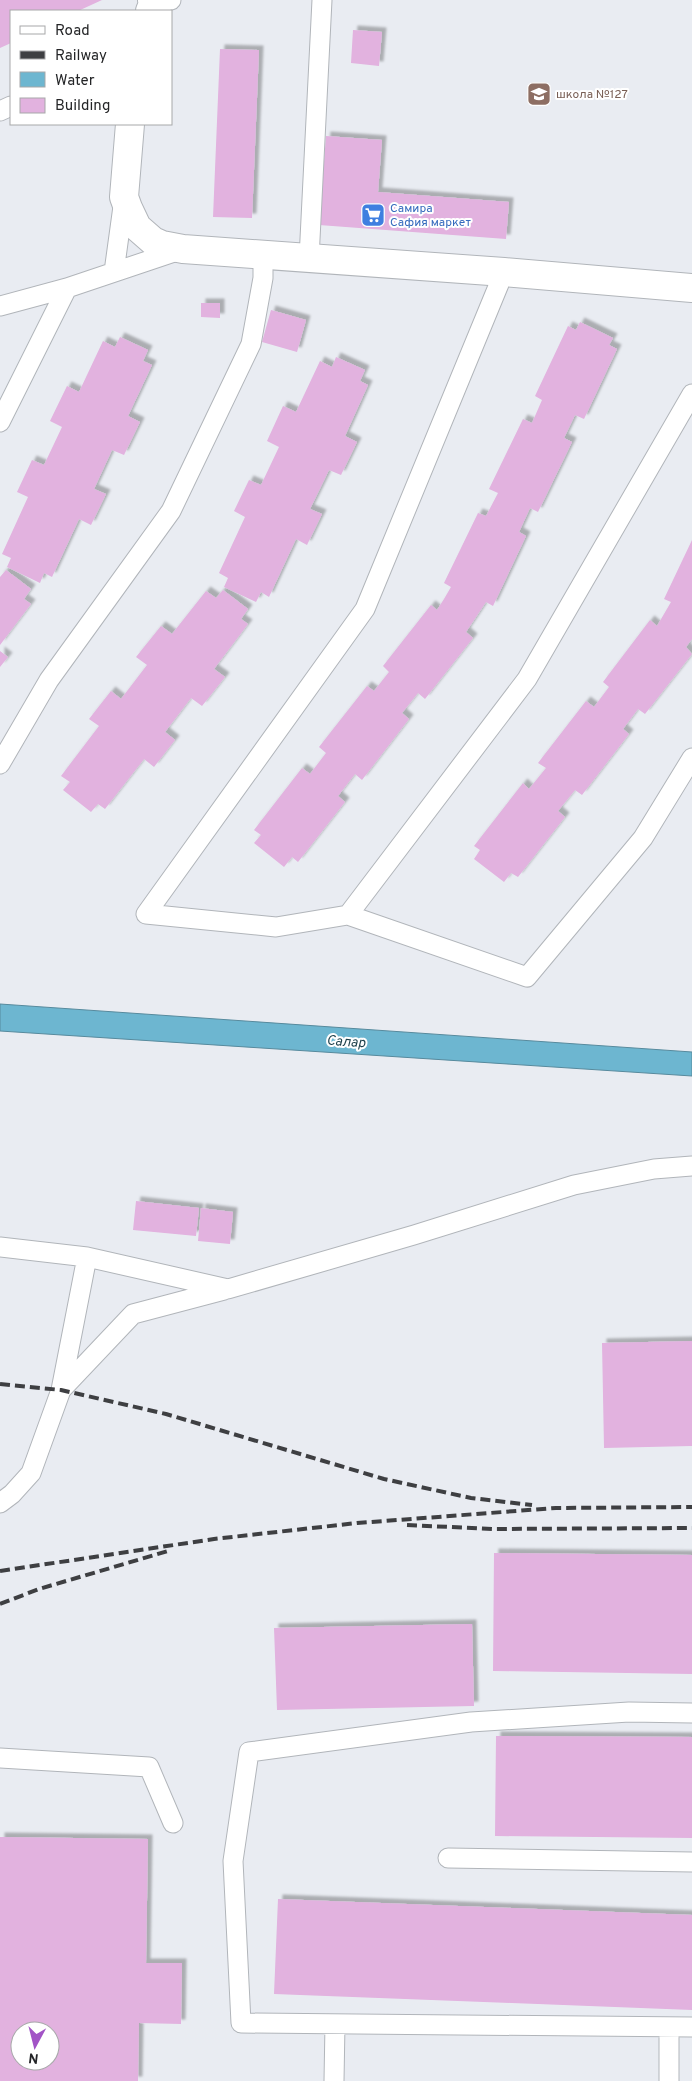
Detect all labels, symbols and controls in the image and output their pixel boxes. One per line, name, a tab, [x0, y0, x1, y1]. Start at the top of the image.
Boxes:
legend	[10, 10, 172, 125]
text: Road	[55, 22, 90, 41]
text: Railway	[55, 47, 107, 66]
text: Water	[55, 72, 95, 91]
school or university icon: школа №127	[526, 81, 552, 107]
place label: школа №127	[556, 87, 628, 103]
text: Building	[55, 97, 110, 116]
place label: Самира Сафия маркет	[390, 201, 471, 231]
supermarket icon: Самира Сафия маркет	[360, 202, 386, 228]
water label: Салар	[326, 1033, 366, 1052]
north arrow	[10, 2021, 60, 2071]
text: N	[28, 2048, 40, 2066]

